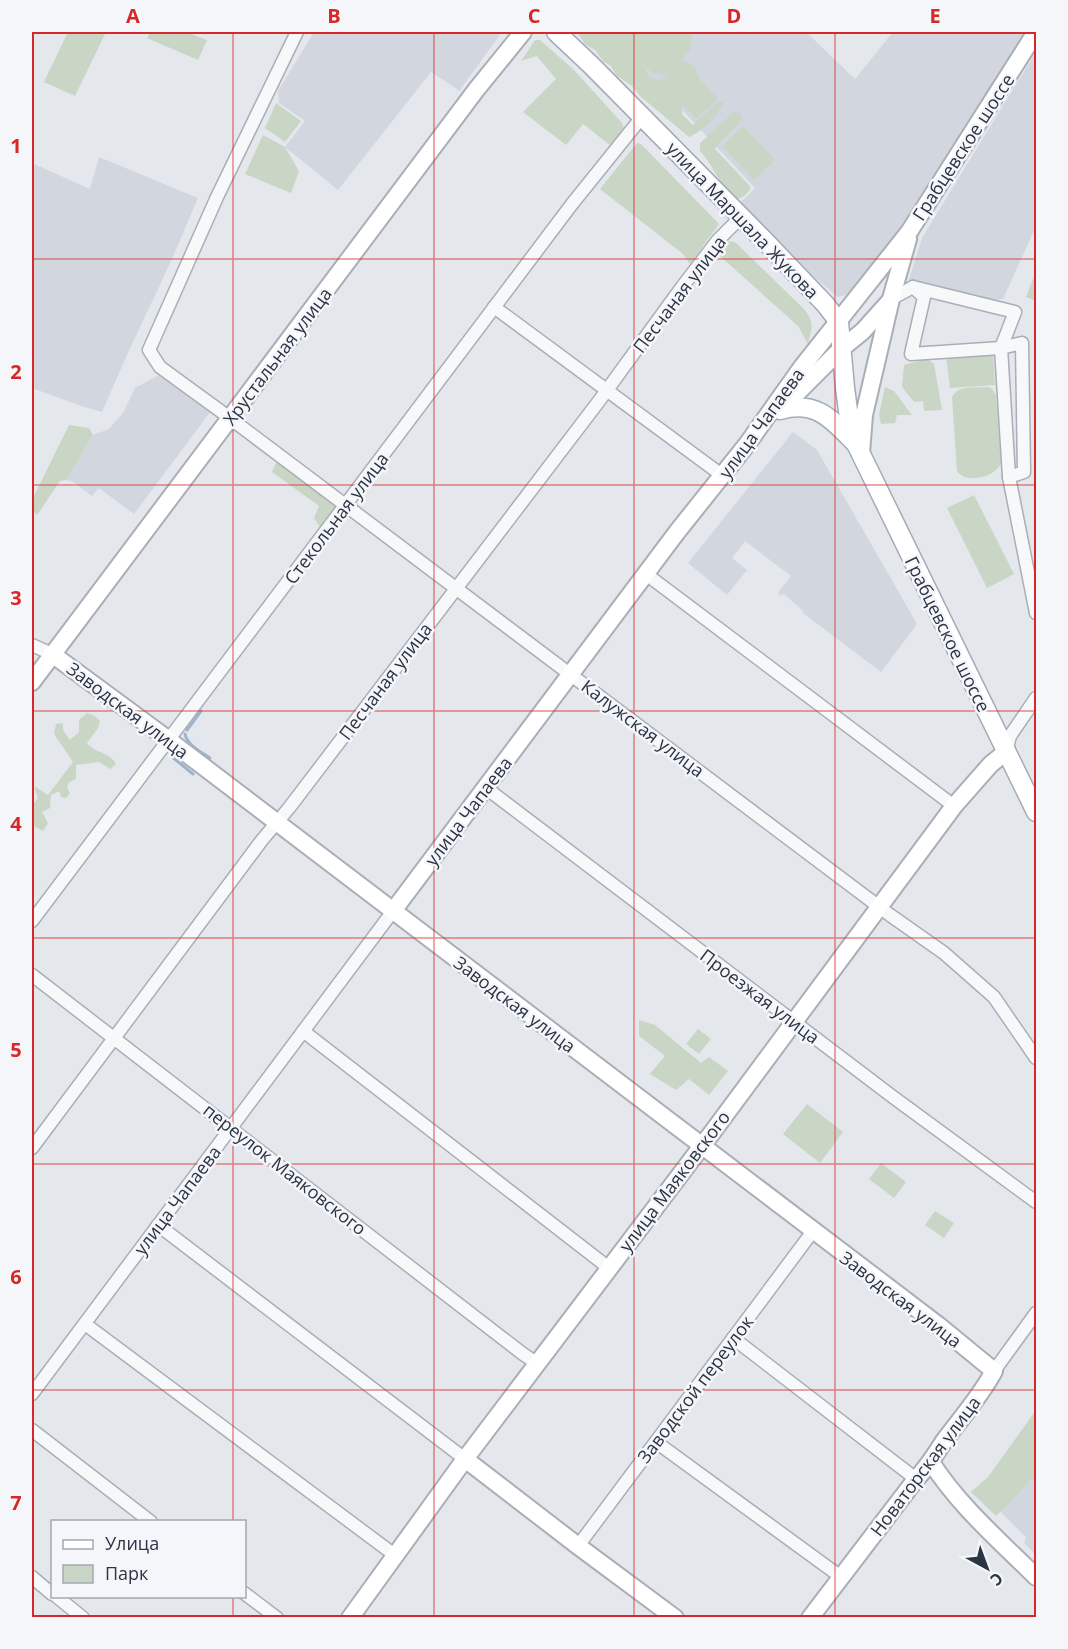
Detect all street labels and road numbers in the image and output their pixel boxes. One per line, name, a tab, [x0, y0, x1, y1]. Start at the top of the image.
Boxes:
street label: Грабцевское шоссе	[906, 69, 1020, 225]
street label: улица Маршала Жукова	[662, 136, 824, 304]
street label: Песчаная улица	[627, 231, 731, 357]
street label: Хрустальная улица	[217, 282, 337, 430]
street label: улица Чапаева	[713, 363, 809, 483]
street label: Стекольная улица	[279, 447, 393, 589]
street label: Грабцевское шоссе	[900, 552, 996, 716]
street label: Песчаная улица	[333, 618, 437, 744]
street label: Заводская улица	[62, 656, 194, 764]
street label: Калужская улица	[577, 674, 709, 782]
street label: улица Чапаева	[419, 752, 517, 870]
street label: Проезжая улица	[695, 943, 825, 1049]
street label: Заводская улица	[449, 950, 581, 1058]
street label: переулок Маяковского	[199, 1098, 371, 1240]
street label: улица Маяковского	[613, 1106, 735, 1256]
street label: улица Чапаева	[128, 1141, 226, 1259]
street label: Заводская улица	[835, 1245, 967, 1353]
street label: Заводской переулок	[632, 1310, 759, 1468]
street label: Новаторская улица	[864, 1391, 986, 1541]

